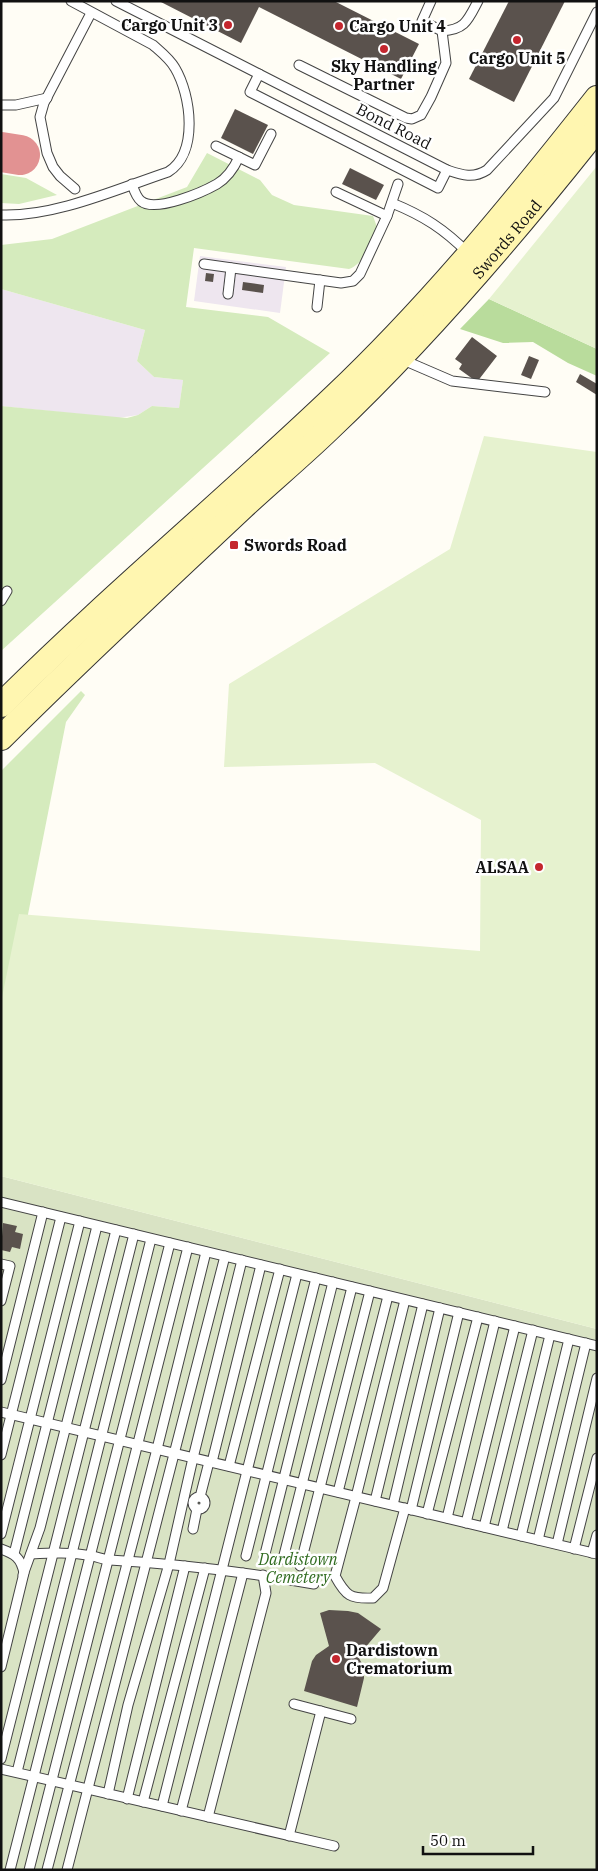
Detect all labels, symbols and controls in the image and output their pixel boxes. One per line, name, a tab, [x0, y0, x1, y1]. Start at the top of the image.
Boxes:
place label: Cargo Unit 3	[121, 15, 218, 35]
place label: Cargo Unit 4	[349, 16, 446, 36]
marker: Cargo Unit 3	[222, 19, 234, 31]
marker: Cargo Unit 4	[333, 20, 345, 32]
marker: Cargo Unit 5	[511, 34, 523, 46]
marker: Sky Handling Partner	[378, 43, 390, 55]
place label: Cargo Unit 5	[469, 48, 565, 68]
place label: Sky Handling Partner	[331, 56, 438, 94]
street label: Bond Road	[353, 99, 435, 154]
street label: Swords Road	[468, 195, 546, 283]
place label: Swords Road	[244, 535, 347, 555]
marker: Swords Road	[228, 539, 240, 551]
place label: ALSAA	[476, 857, 529, 877]
marker: ALSAA	[533, 861, 545, 873]
park label: Dardistown Cemetery	[257, 1549, 338, 1587]
place label: Dardistown Crematorium	[346, 1640, 453, 1678]
marker: Dardistown Crematorium	[330, 1653, 342, 1665]
scale bar	[423, 1824, 533, 1856]
text: 50 m	[430, 1831, 466, 1850]

